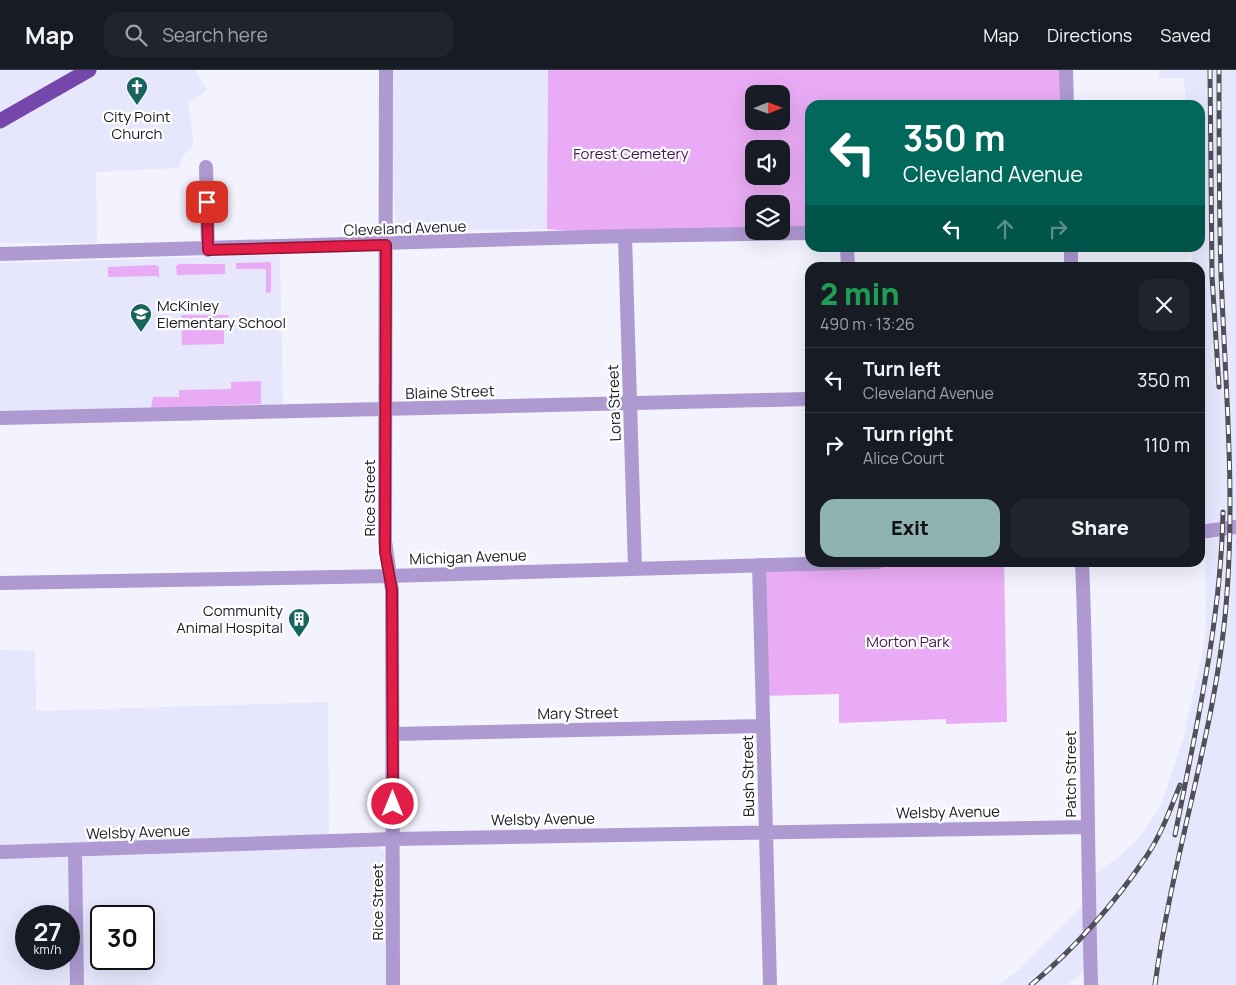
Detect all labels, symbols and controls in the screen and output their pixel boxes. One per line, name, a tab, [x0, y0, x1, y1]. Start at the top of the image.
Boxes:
search box	[104, 12, 454, 57]
text: Map	[25, 18, 74, 51]
icon: search	[122, 21, 150, 49]
text: Search here	[162, 22, 268, 48]
text: Map	[983, 23, 1019, 47]
text: Directions	[1047, 23, 1132, 47]
text: Saved	[1160, 23, 1211, 47]
church icon: City Point Church	[125, 75, 149, 106]
north arrow	[745, 85, 790, 130]
map controls	[745, 85, 790, 240]
place label: City Point Church	[103, 106, 171, 144]
text: 350 m	[903, 114, 1005, 162]
icon: left	[820, 120, 885, 185]
button: sound	[745, 140, 790, 185]
park label: Forest Cemetery	[573, 143, 689, 164]
text: Cleveland Avenue	[903, 159, 1083, 189]
pin	[186, 181, 228, 223]
icon: arrive	[193, 188, 221, 216]
button: layers	[745, 195, 790, 240]
street label: Cleveland Avenue	[343, 215, 467, 241]
icon: left	[938, 215, 966, 243]
icon: ahead	[991, 215, 1019, 243]
icon: right	[1044, 215, 1072, 243]
text: 2 min	[820, 273, 900, 314]
button: close	[1138, 279, 1190, 331]
place label: McKinley Elementary School	[157, 295, 286, 333]
school or university icon: McKinley Elementary School	[129, 302, 153, 333]
text: 490 m · 13:26	[820, 313, 915, 335]
text: Turn left	[863, 356, 941, 382]
street label: Lora Street	[602, 364, 626, 442]
icon: left	[820, 366, 848, 394]
text: 350 m	[1137, 367, 1190, 393]
street label: Blaine Street	[405, 380, 495, 404]
text: Cleveland Avenue	[863, 382, 994, 404]
text: Turn right	[863, 421, 953, 447]
icon: right	[820, 431, 848, 459]
text: 110 m	[1144, 432, 1190, 458]
text: Alice Court	[863, 447, 944, 469]
street label: Rice Street	[359, 460, 380, 536]
button: Exit	[820, 499, 1000, 557]
button: Share	[1010, 499, 1190, 557]
street label: Michigan Avenue	[409, 544, 527, 570]
place label: Community Animal Hospital	[176, 600, 283, 638]
building icon: Community Animal Hospital	[287, 607, 311, 638]
park label: Morton Park	[866, 631, 950, 652]
street label: Mary Street	[537, 702, 619, 724]
street label: Patch Street	[1060, 730, 1081, 818]
street label: Bush Street	[737, 735, 759, 817]
position arrow	[366, 777, 418, 829]
street label: Welsby Avenue	[896, 801, 1000, 823]
street label: Welsby Avenue	[491, 808, 595, 830]
street label: Welsby Avenue	[86, 820, 191, 844]
street label: Rice Street	[367, 864, 388, 940]
speed limit sign: 30	[90, 905, 155, 970]
text: 27	[33, 914, 62, 949]
text: km/h	[34, 941, 61, 958]

